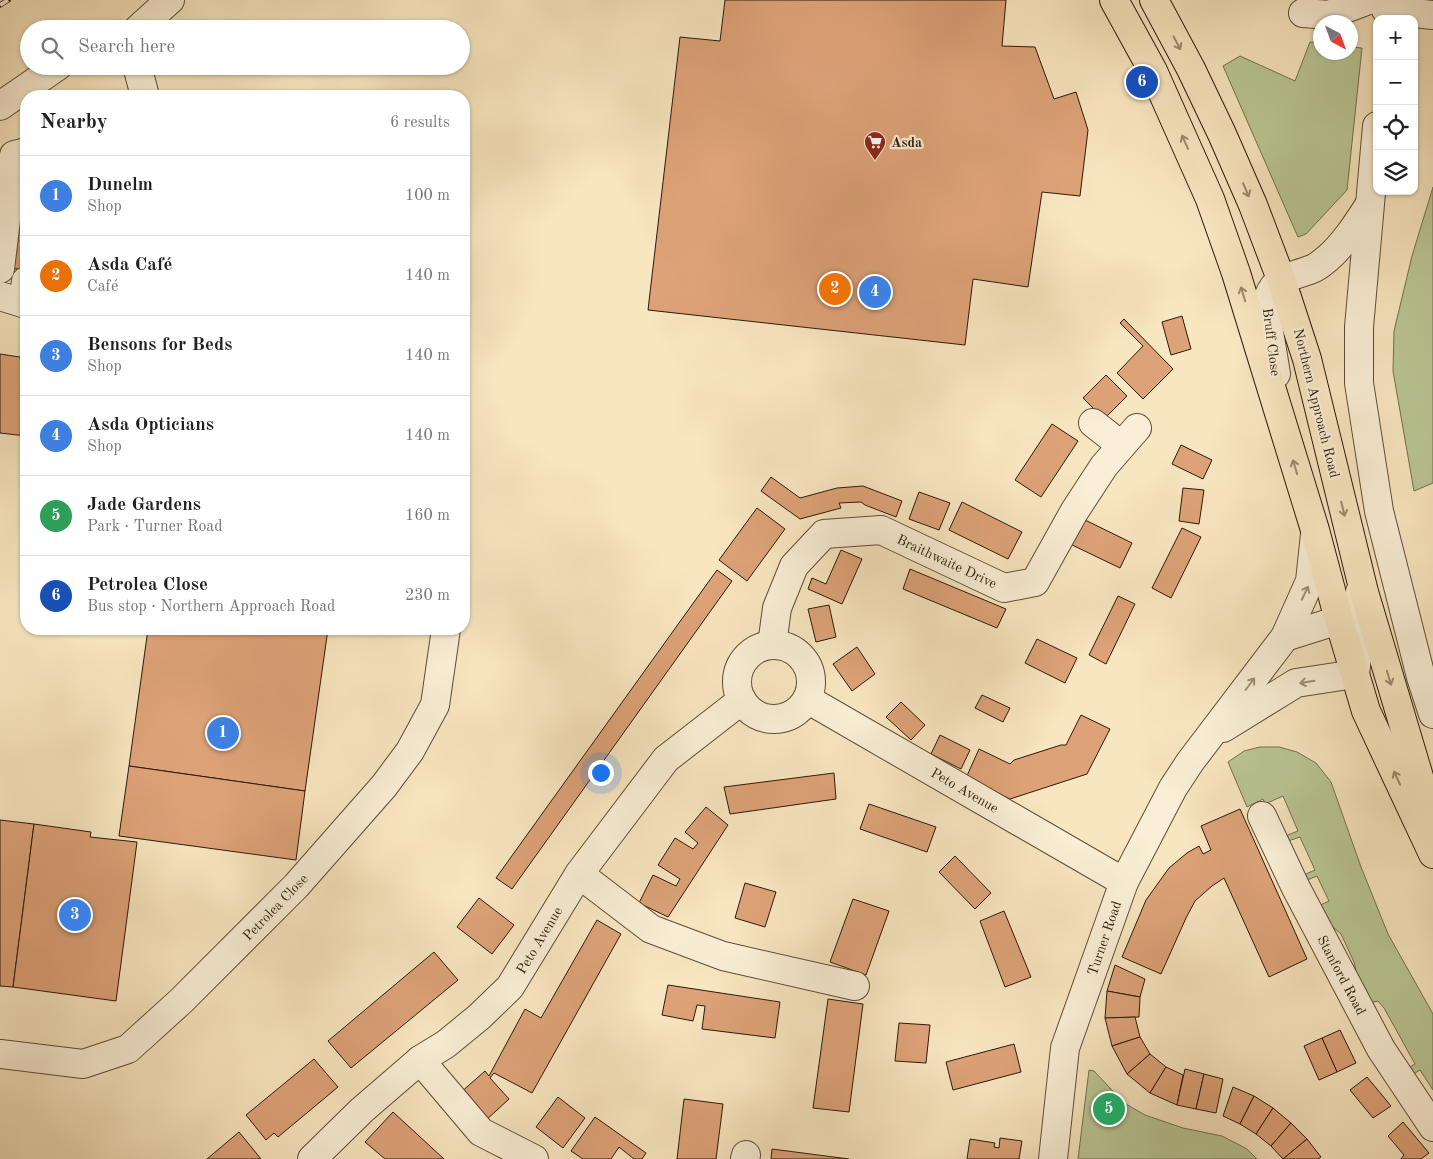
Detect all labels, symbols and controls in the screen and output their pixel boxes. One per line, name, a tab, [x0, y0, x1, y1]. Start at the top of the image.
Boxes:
north arrow	[1313, 15, 1358, 60]
map controls	[1373, 15, 1418, 195]
button: +	[1373, 15, 1418, 60]
search box	[20, 20, 470, 75]
icon: search	[38, 34, 66, 62]
one-way arrow	[1172, 35, 1182, 50]
text: Search here	[78, 38, 175, 57]
button: −	[1373, 60, 1418, 105]
pin: 6	[1126, 63, 1158, 101]
button: locate	[1373, 105, 1418, 150]
text: Nearby	[40, 112, 108, 133]
text: 6 results	[390, 115, 450, 131]
supermarket icon: Asda	[863, 130, 887, 161]
one-way arrow	[1179, 135, 1189, 150]
place label: Asda	[891, 136, 922, 150]
button: layers	[1373, 150, 1418, 195]
text: Dunelm	[87, 176, 153, 195]
one-way arrow	[1242, 182, 1252, 197]
text: 1	[51, 188, 61, 204]
text: 100 m	[405, 188, 450, 204]
text: Shop	[87, 199, 122, 215]
text: Asda Café	[87, 256, 173, 275]
text: 2	[51, 268, 61, 284]
text: 140 m	[405, 268, 450, 284]
pin: 2	[819, 270, 851, 308]
pin: 4	[859, 273, 891, 311]
text: Café	[87, 279, 118, 295]
one-way arrow	[1237, 286, 1247, 302]
street label: Bruff Close	[1260, 307, 1282, 377]
street label: Northern Approach Road	[1291, 327, 1341, 479]
text: Bensons for Beds	[87, 336, 232, 355]
text: 3	[51, 348, 61, 364]
text: 140 m	[405, 348, 450, 364]
text: Shop	[87, 359, 122, 375]
text: Asda Opticians	[87, 416, 214, 435]
text: 4	[51, 428, 61, 444]
text: 140 m	[405, 428, 450, 444]
text: Shop	[87, 439, 122, 455]
one-way arrow	[1290, 459, 1300, 475]
text: Jade Gardens	[87, 496, 201, 515]
one-way arrow	[1339, 500, 1348, 516]
text: 5	[51, 508, 61, 524]
text: 160 m	[405, 508, 450, 524]
text: Park · Turner Road	[87, 519, 223, 535]
street label: Braithwaite Drive	[894, 533, 999, 591]
text: Petrolea Close	[87, 576, 208, 595]
one-way arrow	[1300, 585, 1310, 600]
text: 6	[51, 588, 61, 604]
text: 230 m	[405, 588, 450, 604]
text: Bus stop · Northern Approach Road	[87, 599, 335, 615]
one-way arrow	[1385, 669, 1394, 685]
one-way arrow	[1299, 677, 1315, 687]
one-way arrow	[1244, 678, 1255, 691]
pin: 1	[207, 714, 239, 752]
your location	[588, 760, 614, 786]
street label: Peto Avenue	[928, 766, 1001, 816]
one-way arrow	[1392, 771, 1402, 786]
street label: Petrolea Close	[241, 872, 311, 944]
pin: 3	[59, 896, 91, 934]
street label: Turner Road	[1086, 899, 1124, 978]
street label: Peto Avenue	[514, 905, 565, 976]
street label: Stanford Road	[1314, 933, 1368, 1018]
pin: 5	[1093, 1090, 1125, 1128]

